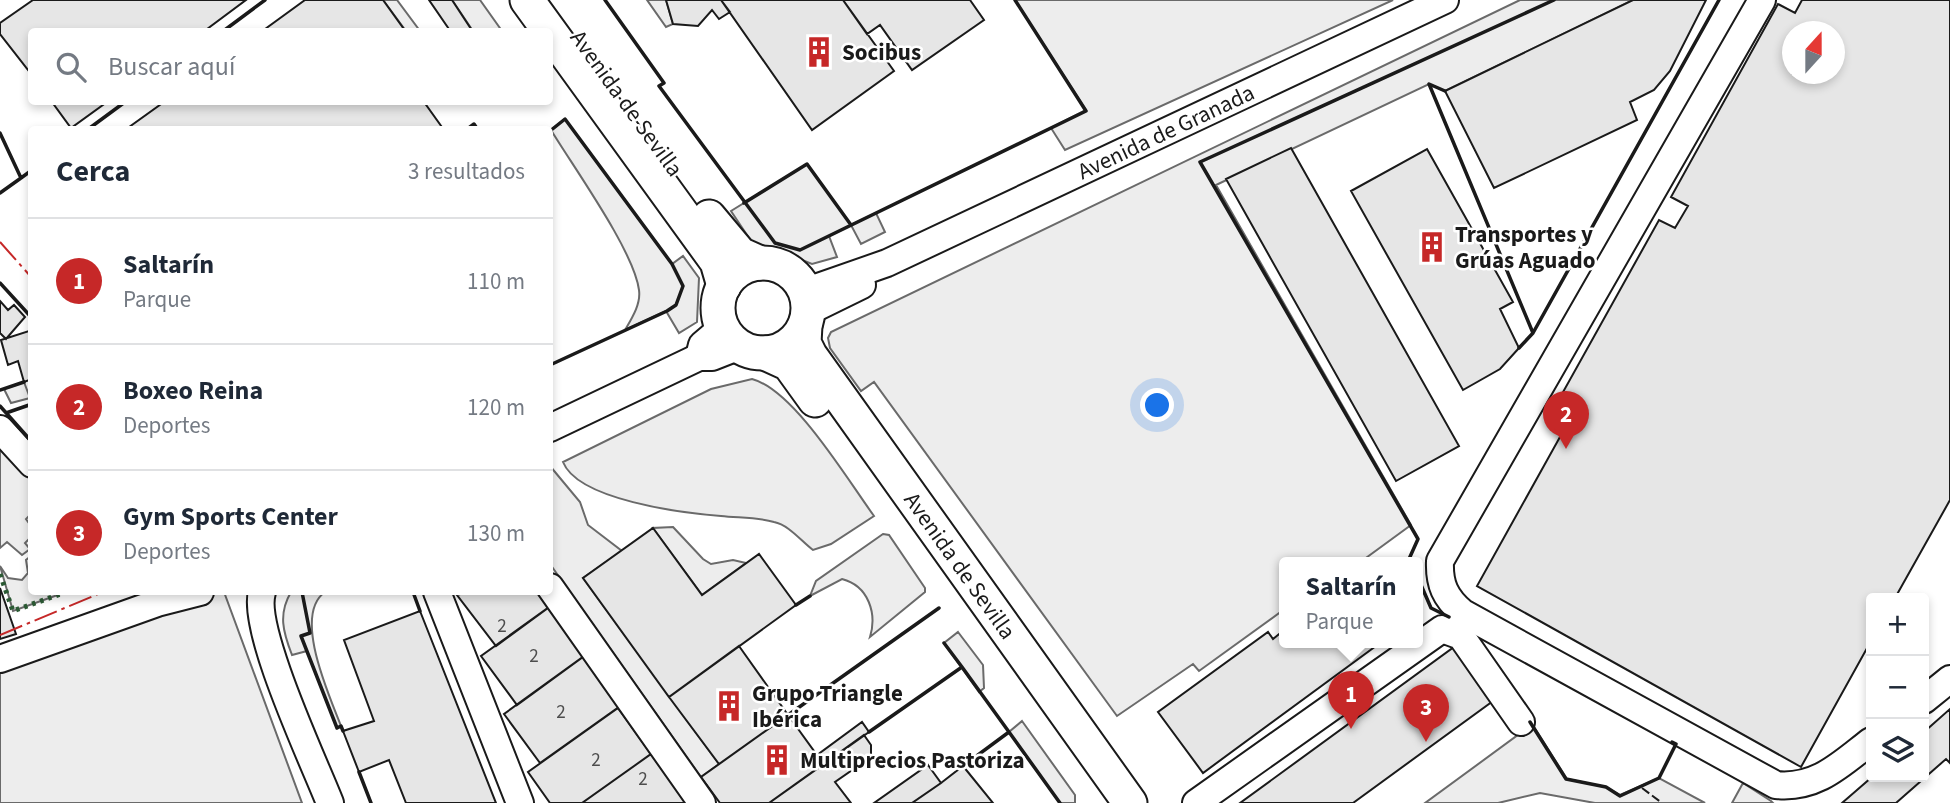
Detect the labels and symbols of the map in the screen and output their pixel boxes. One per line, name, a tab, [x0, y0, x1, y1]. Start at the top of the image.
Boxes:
north arrow	[1782, 21, 1845, 84]
street label: Avenida de Sevilla	[562, 23, 691, 183]
building icon: Socibus	[802, 35, 836, 69]
place label: Socibus	[842, 36, 921, 69]
street label: Avenida de Granada	[1072, 76, 1260, 188]
place label: Transportes y Grúas Aguado	[1455, 218, 1595, 277]
building icon: Transportes y Grúas Aguado	[1415, 230, 1449, 264]
your location	[1140, 388, 1174, 422]
pin: 2	[1543, 391, 1589, 449]
street label: Avenida de Sevilla	[896, 485, 1024, 646]
house number: 2	[497, 613, 507, 640]
house number: 2	[529, 643, 539, 670]
pin: 1	[1328, 671, 1374, 729]
place label: Grupo Triangle Ibérica	[752, 677, 903, 736]
pin: 3	[1403, 684, 1449, 742]
building icon: Grupo Triangle Ibérica	[712, 689, 746, 723]
house number: 2	[556, 699, 566, 726]
building icon: Multiprecios Pastoriza	[760, 743, 794, 777]
place label: Multiprecios Pastoriza	[800, 744, 1025, 777]
house number: 2	[591, 747, 601, 774]
house number: 2	[638, 766, 648, 793]

